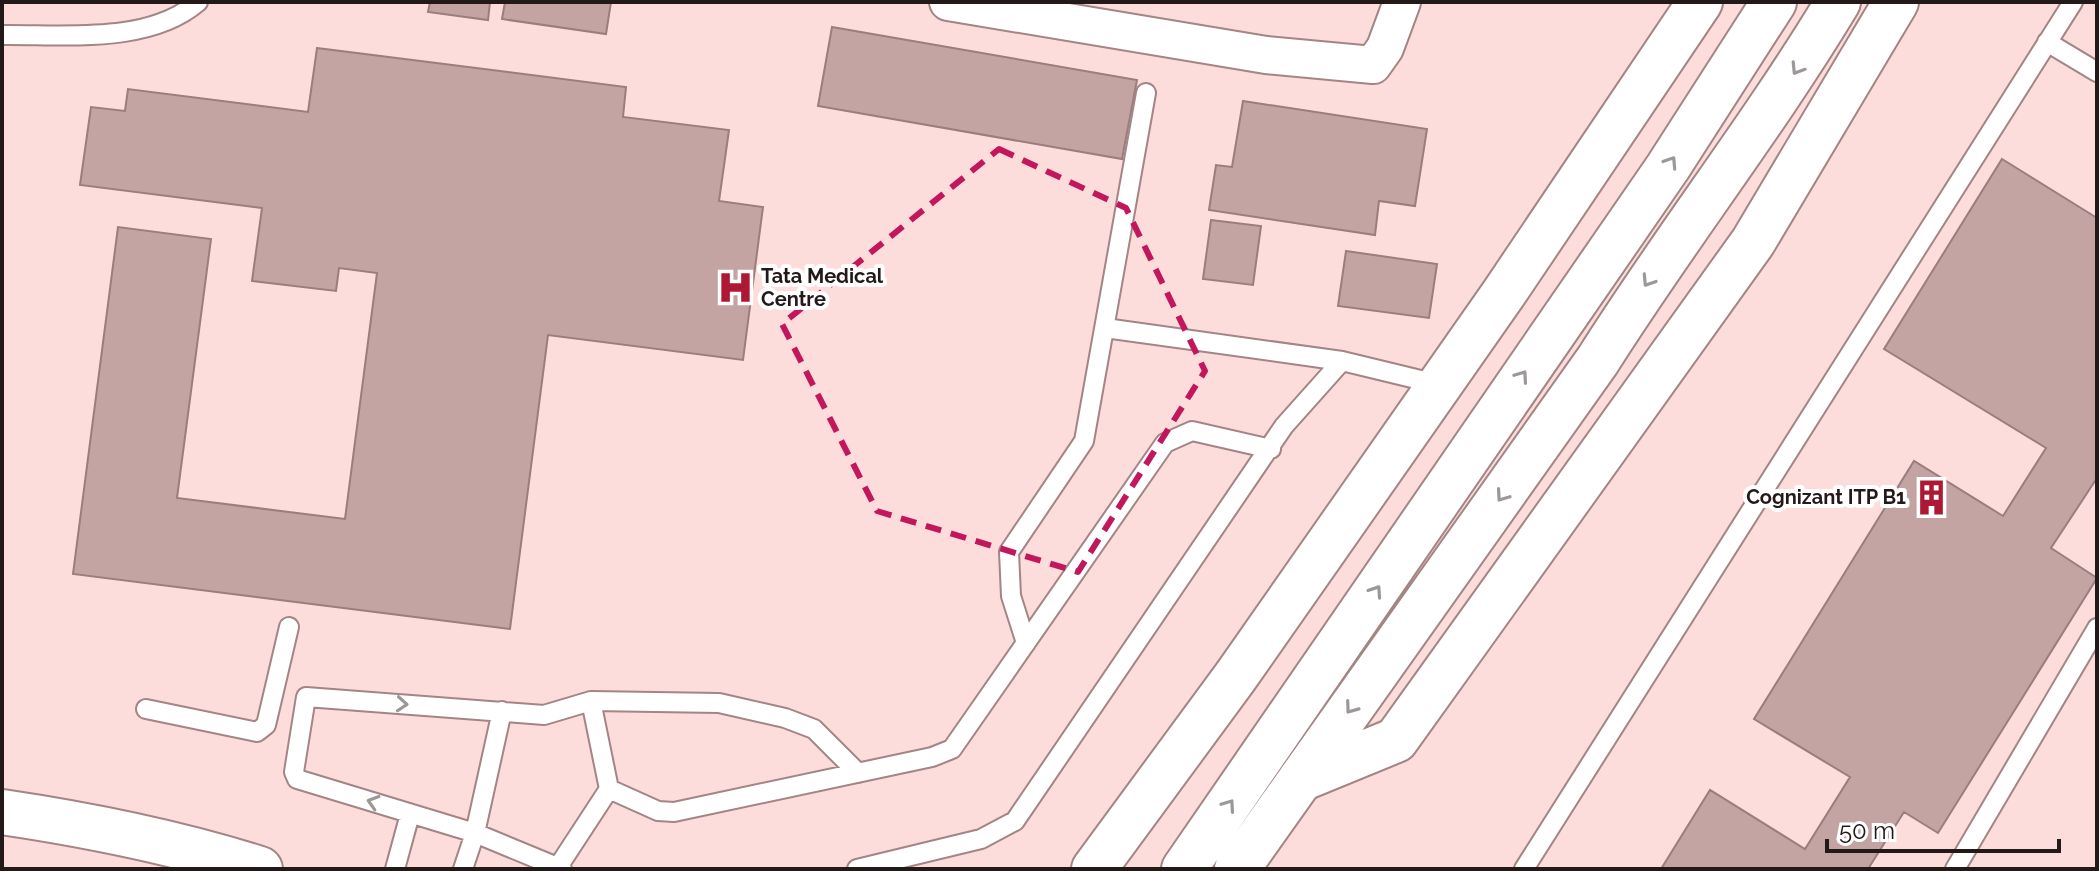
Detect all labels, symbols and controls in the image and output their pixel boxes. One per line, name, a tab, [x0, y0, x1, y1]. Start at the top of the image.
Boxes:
one-way arrow	[1792, 60, 1807, 75]
one-way arrow	[1661, 156, 1676, 171]
place label: Tata Medical Centre	[761, 264, 884, 311]
hospital icon: Tata Medical Centre	[716, 268, 754, 306]
one-way arrow	[1642, 273, 1657, 287]
one-way arrow	[1512, 370, 1527, 384]
building icon: Cognizant ITP B1	[1913, 478, 1951, 516]
place label: Cognizant ITP B1	[1746, 485, 1906, 509]
one-way arrow	[1497, 488, 1512, 502]
one-way arrow	[1366, 585, 1381, 599]
one-way arrow	[396, 695, 409, 712]
one-way arrow	[1346, 700, 1361, 714]
one-way arrow	[367, 795, 381, 811]
one-way arrow	[1219, 799, 1234, 813]
scale bar	[1827, 803, 2059, 853]
text: 50 m	[1839, 816, 1895, 845]

